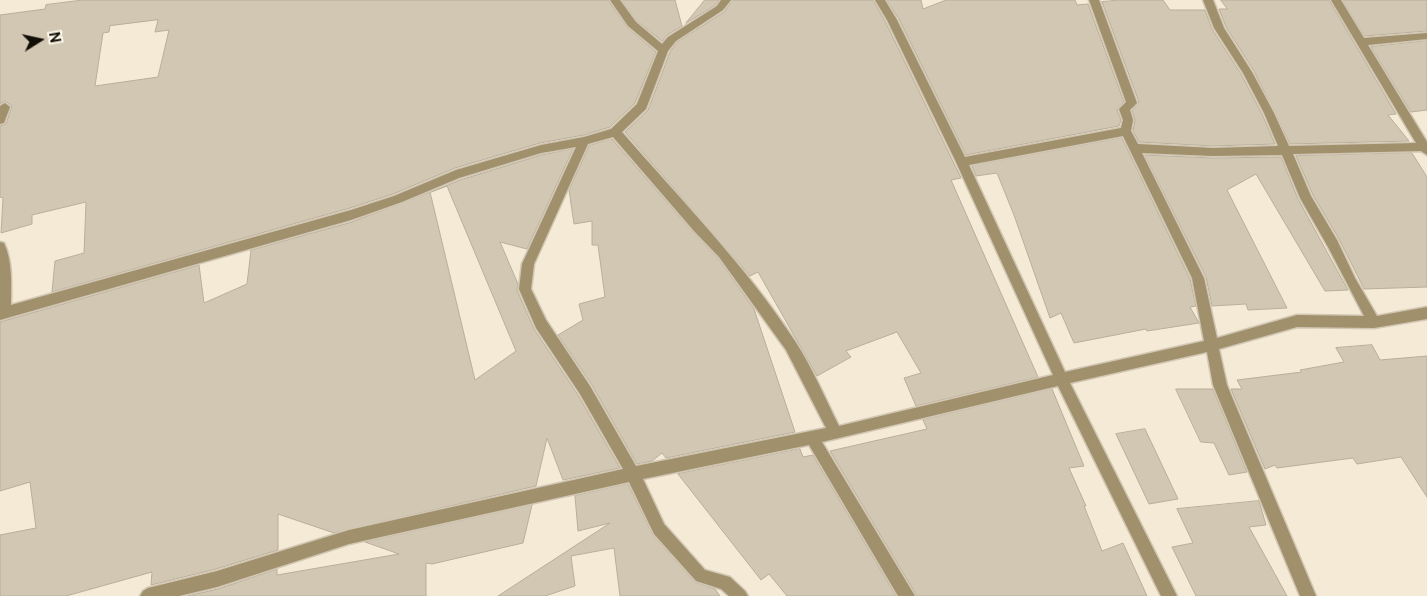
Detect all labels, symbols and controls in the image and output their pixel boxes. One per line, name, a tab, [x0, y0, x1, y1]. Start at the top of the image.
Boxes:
north arrow	[15, 15, 65, 65]
text: N	[46, 31, 64, 44]

